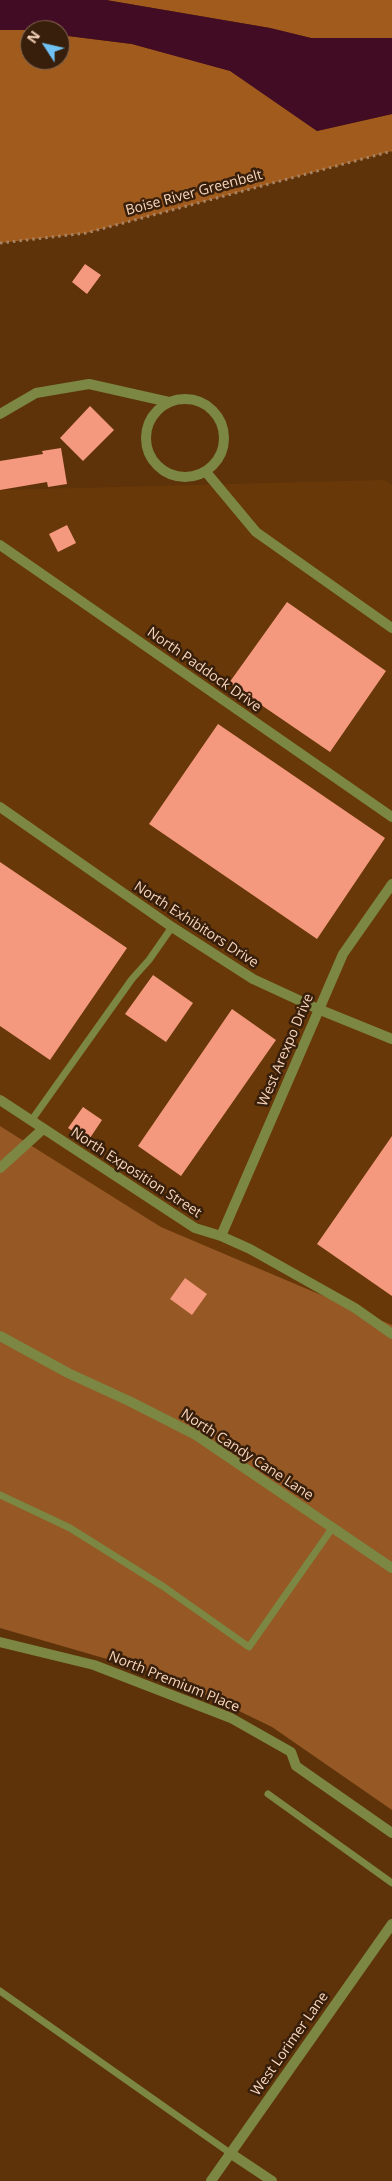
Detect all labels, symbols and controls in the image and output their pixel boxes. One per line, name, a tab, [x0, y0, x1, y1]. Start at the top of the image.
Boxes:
north arrow	[20, 20, 70, 70]
text: N	[22, 27, 44, 47]
street label: Boise River Greenbelt	[124, 167, 264, 219]
street label: North Paddock Drive	[144, 624, 264, 716]
street label: North Exhibitors Drive	[131, 878, 261, 972]
street label: West Arexpo Drive	[255, 991, 317, 1109]
street label: North Exposition Street	[67, 1124, 205, 1222]
street label: North Candy Cane Lane	[178, 1406, 316, 1504]
street label: North Premium Place	[106, 1648, 242, 1716]
street label: West Lorimer Lane	[248, 1989, 332, 2099]

